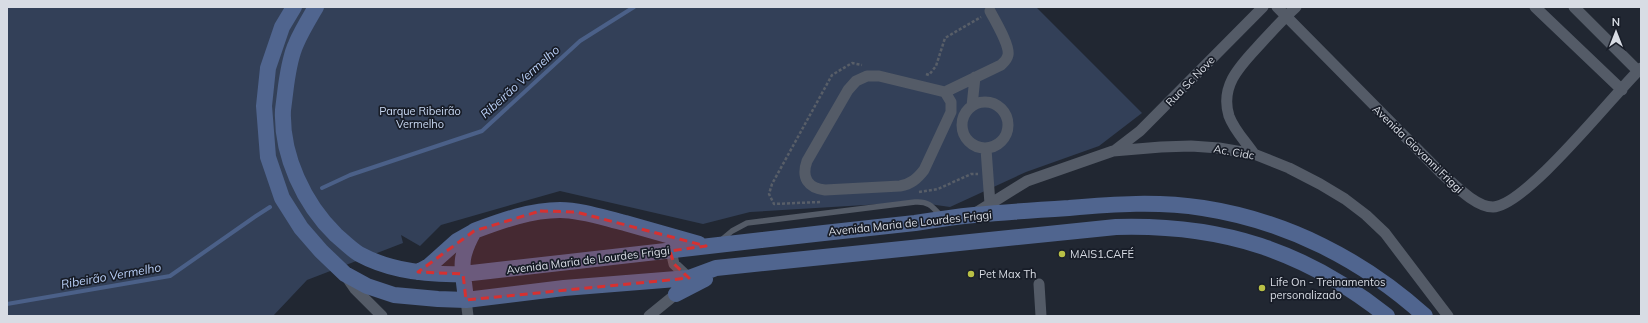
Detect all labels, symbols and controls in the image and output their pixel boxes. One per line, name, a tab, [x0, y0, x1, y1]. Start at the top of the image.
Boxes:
north arrow	[1596, 12, 1636, 52]
text: N	[1612, 15, 1620, 29]
water label: Ribeirão Vermelho	[477, 42, 563, 121]
street label: Rua Sc Nove	[1162, 53, 1218, 109]
street label: Avenida Giovanni Friggi	[1370, 102, 1466, 196]
park label: Parque Ribeirão Vermelho	[379, 104, 461, 131]
street label: Ac. Cidc	[1213, 142, 1256, 163]
street label: Avenida Maria de Lourdes Friggi	[828, 207, 992, 239]
street label: Avenida Maria de Lourdes Friggi	[506, 243, 670, 277]
place label: MAIS1.CAFÉ	[1070, 247, 1134, 261]
marker: MAIS1.CAFÉ	[1057, 249, 1067, 259]
water label: Ribeirão Vermelho	[60, 259, 162, 292]
place label: Pet Max Th	[979, 267, 1037, 281]
marker: Pet Max Th	[966, 269, 976, 279]
place label: Life On - Treinamentos personalizado	[1270, 275, 1385, 302]
marker: Life On - Treinamentos personalizado	[1257, 283, 1267, 293]

